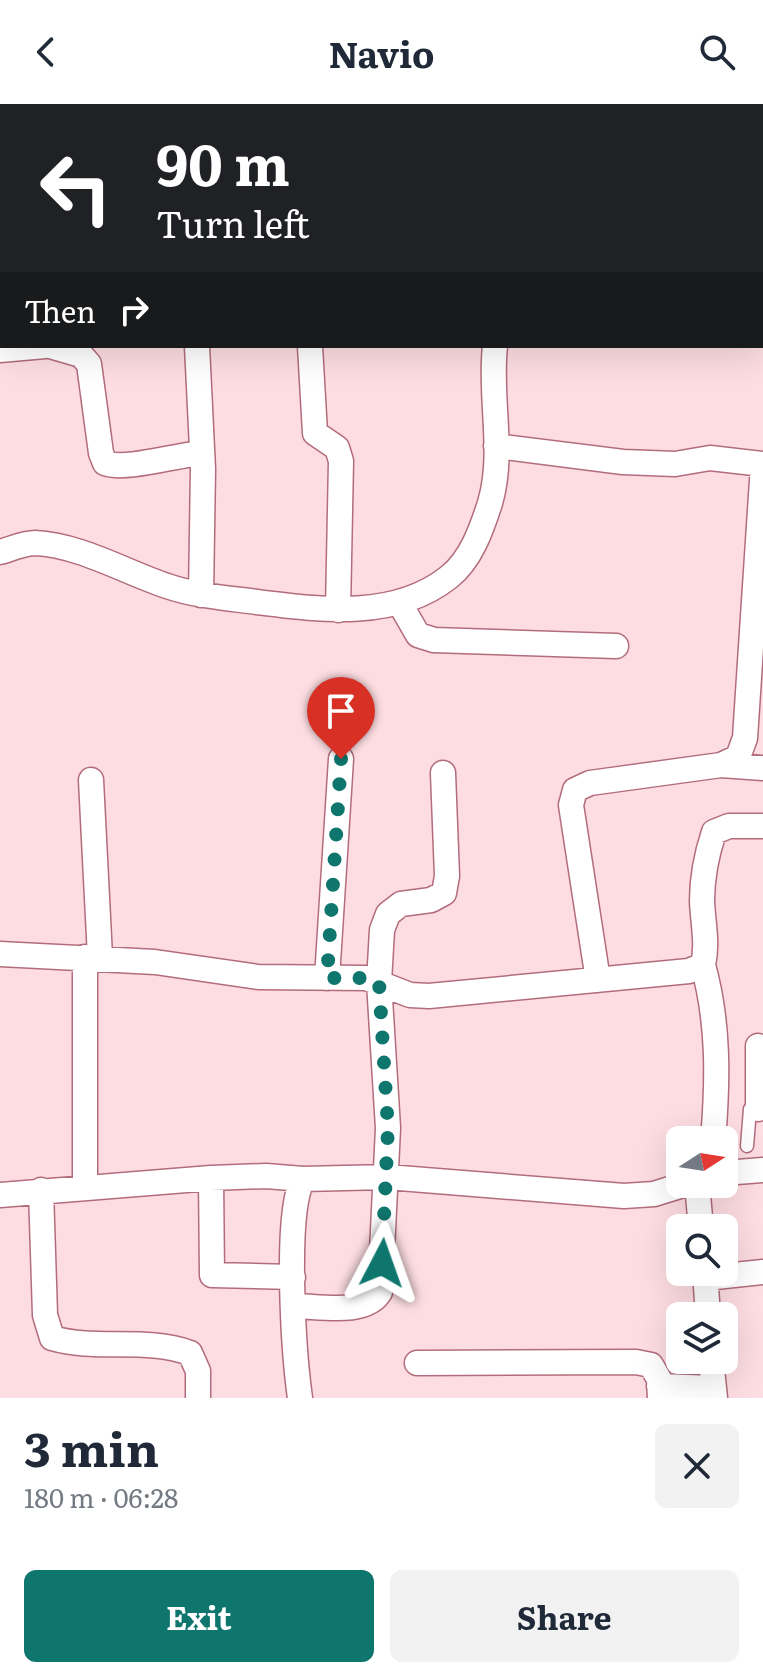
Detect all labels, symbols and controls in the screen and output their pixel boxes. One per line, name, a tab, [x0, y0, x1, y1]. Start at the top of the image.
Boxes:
text: Navio	[329, 26, 434, 79]
icon: back	[24, 30, 68, 74]
icon: search	[695, 30, 739, 74]
text: 90 m	[156, 120, 290, 203]
icon: left	[24, 136, 128, 240]
text: Turn left	[156, 196, 310, 249]
text: Then	[24, 288, 96, 332]
icon: right	[112, 288, 156, 332]
pin	[307, 677, 375, 759]
icon: arrive	[319, 689, 363, 733]
north arrow	[666, 1126, 738, 1198]
map controls	[666, 1126, 738, 1374]
button: search	[666, 1214, 738, 1286]
position arrow	[340, 1221, 424, 1305]
button: layers	[666, 1302, 738, 1374]
text: 3 min	[24, 1411, 159, 1482]
button: close	[655, 1424, 739, 1508]
text: 180 m · 06:28	[24, 1477, 178, 1516]
button: Exit	[24, 1570, 374, 1662]
button: Share	[390, 1570, 739, 1662]

